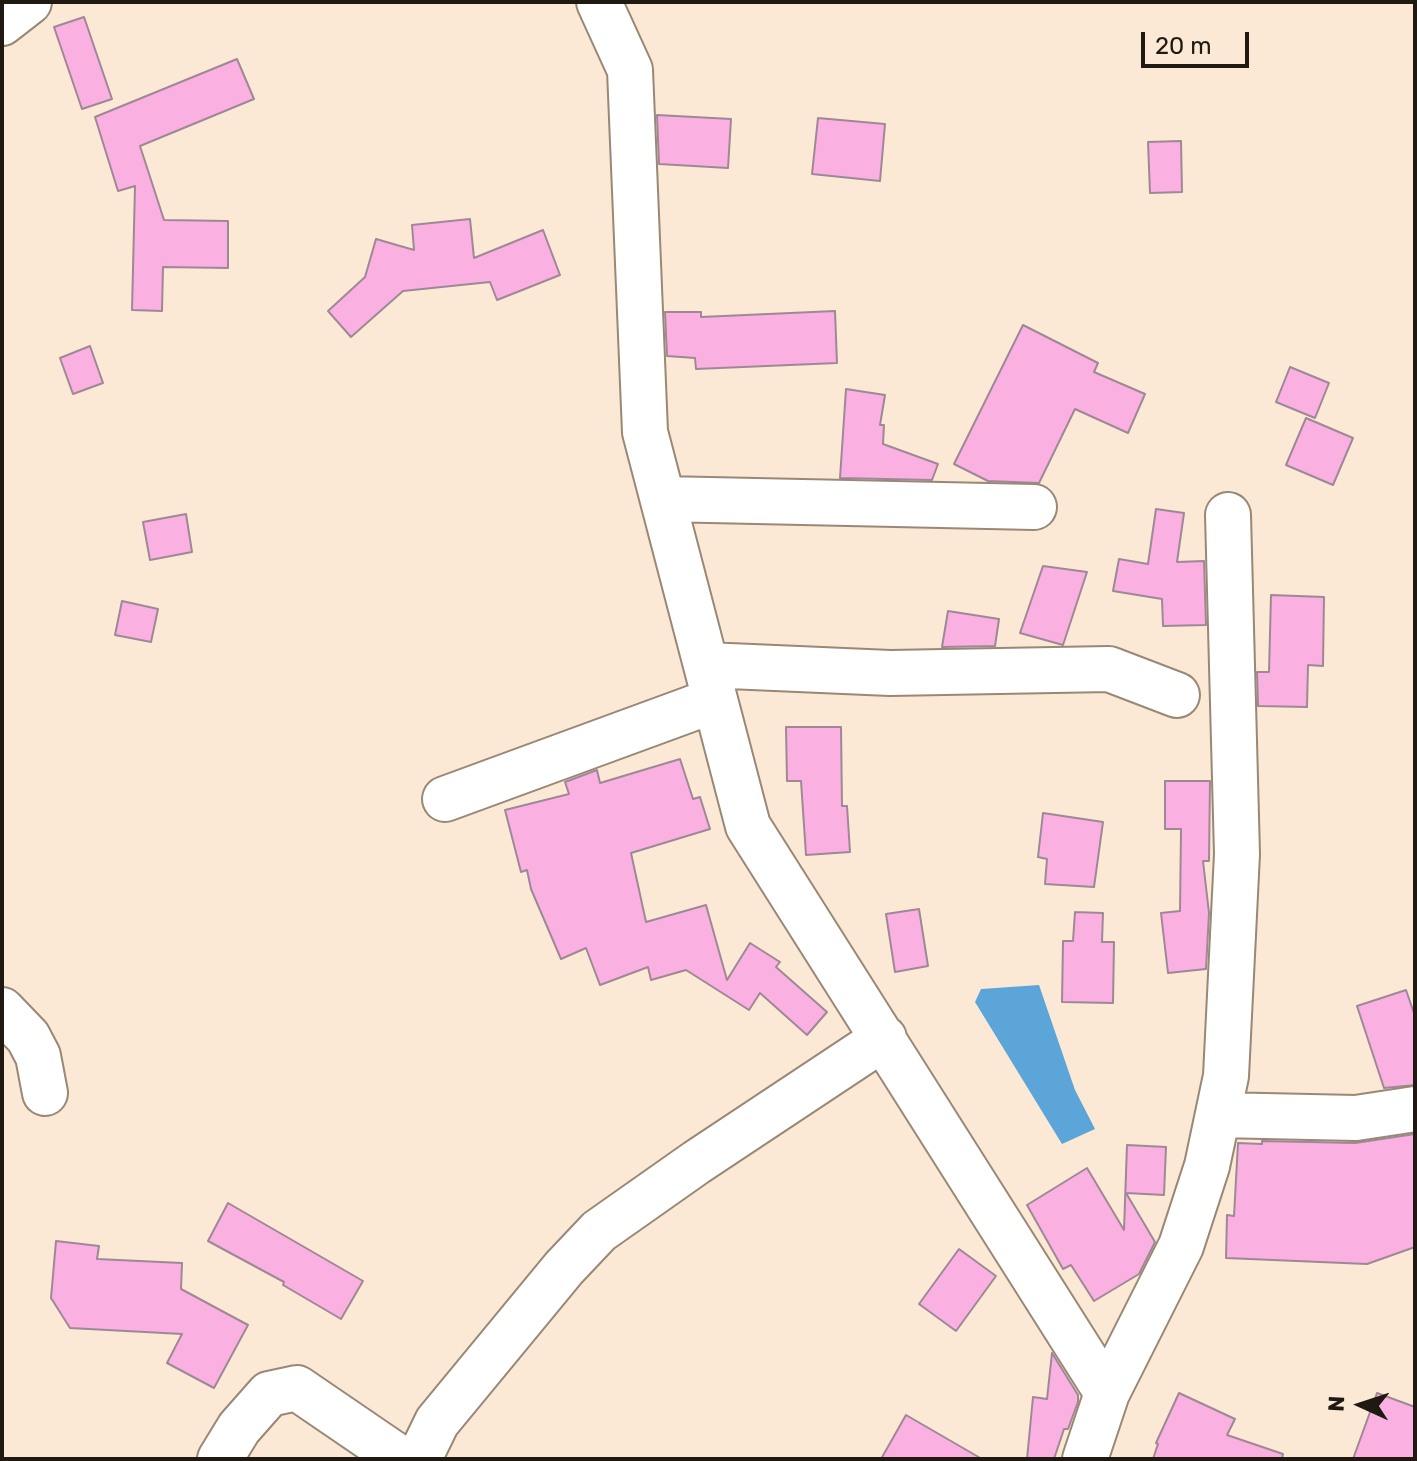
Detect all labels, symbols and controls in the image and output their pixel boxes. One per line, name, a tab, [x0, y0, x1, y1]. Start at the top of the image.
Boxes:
scale bar	[1145, 16, 1253, 66]
text: 20 m	[1155, 32, 1212, 60]
north arrow	[1321, 1365, 1401, 1445]
text: N	[1323, 1395, 1350, 1412]

